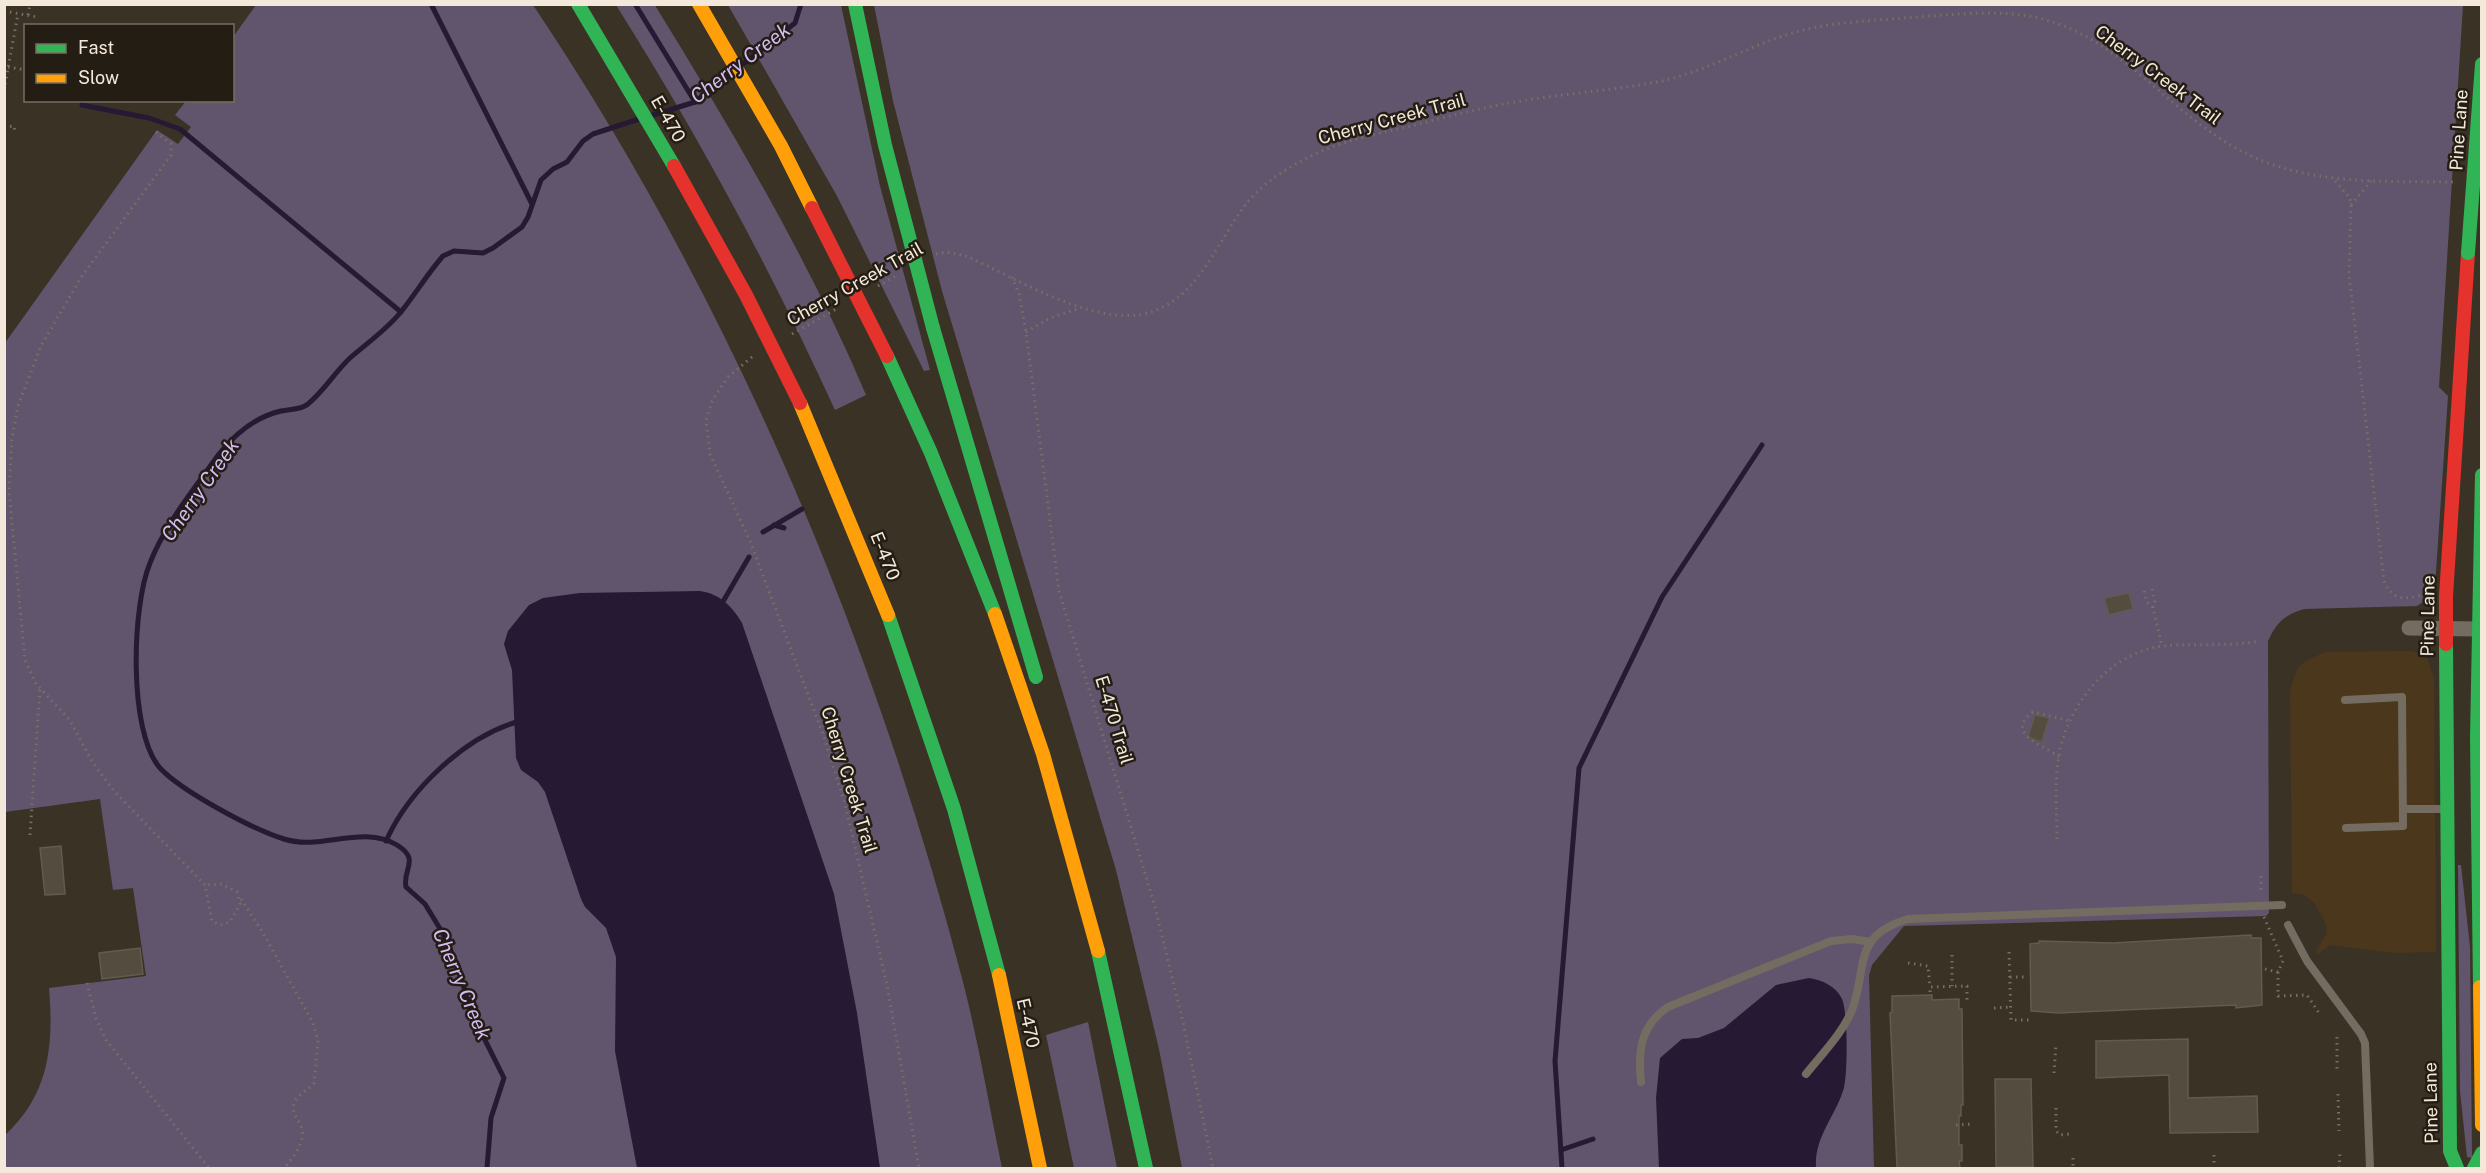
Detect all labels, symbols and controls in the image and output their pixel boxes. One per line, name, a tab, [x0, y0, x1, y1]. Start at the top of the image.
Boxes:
water label: Cherry Creek	[685, 17, 795, 108]
street label: Cherry Creek Trail	[2091, 20, 2225, 129]
legend	[24, 24, 234, 102]
text: Fast	[78, 37, 114, 58]
text: Slow	[78, 67, 119, 88]
street label: Cherry Creek Trail	[1316, 89, 1468, 148]
street label: Pine Lane	[2445, 89, 2472, 171]
street label: E-470	[647, 92, 690, 146]
street label: Cherry Creek Trail	[783, 237, 926, 330]
water label: Cherry Creek	[156, 434, 244, 546]
street label: E-470	[866, 529, 905, 583]
street label: Pine Lane	[2416, 575, 2439, 657]
street label: E-470 Trail	[1091, 673, 1138, 767]
street label: Cherry Creek Trail	[817, 704, 882, 856]
water label: Cherry Creek	[428, 924, 496, 1044]
street label: E-470	[1013, 996, 1044, 1050]
street label: Pine Lane	[2419, 1062, 2442, 1144]

